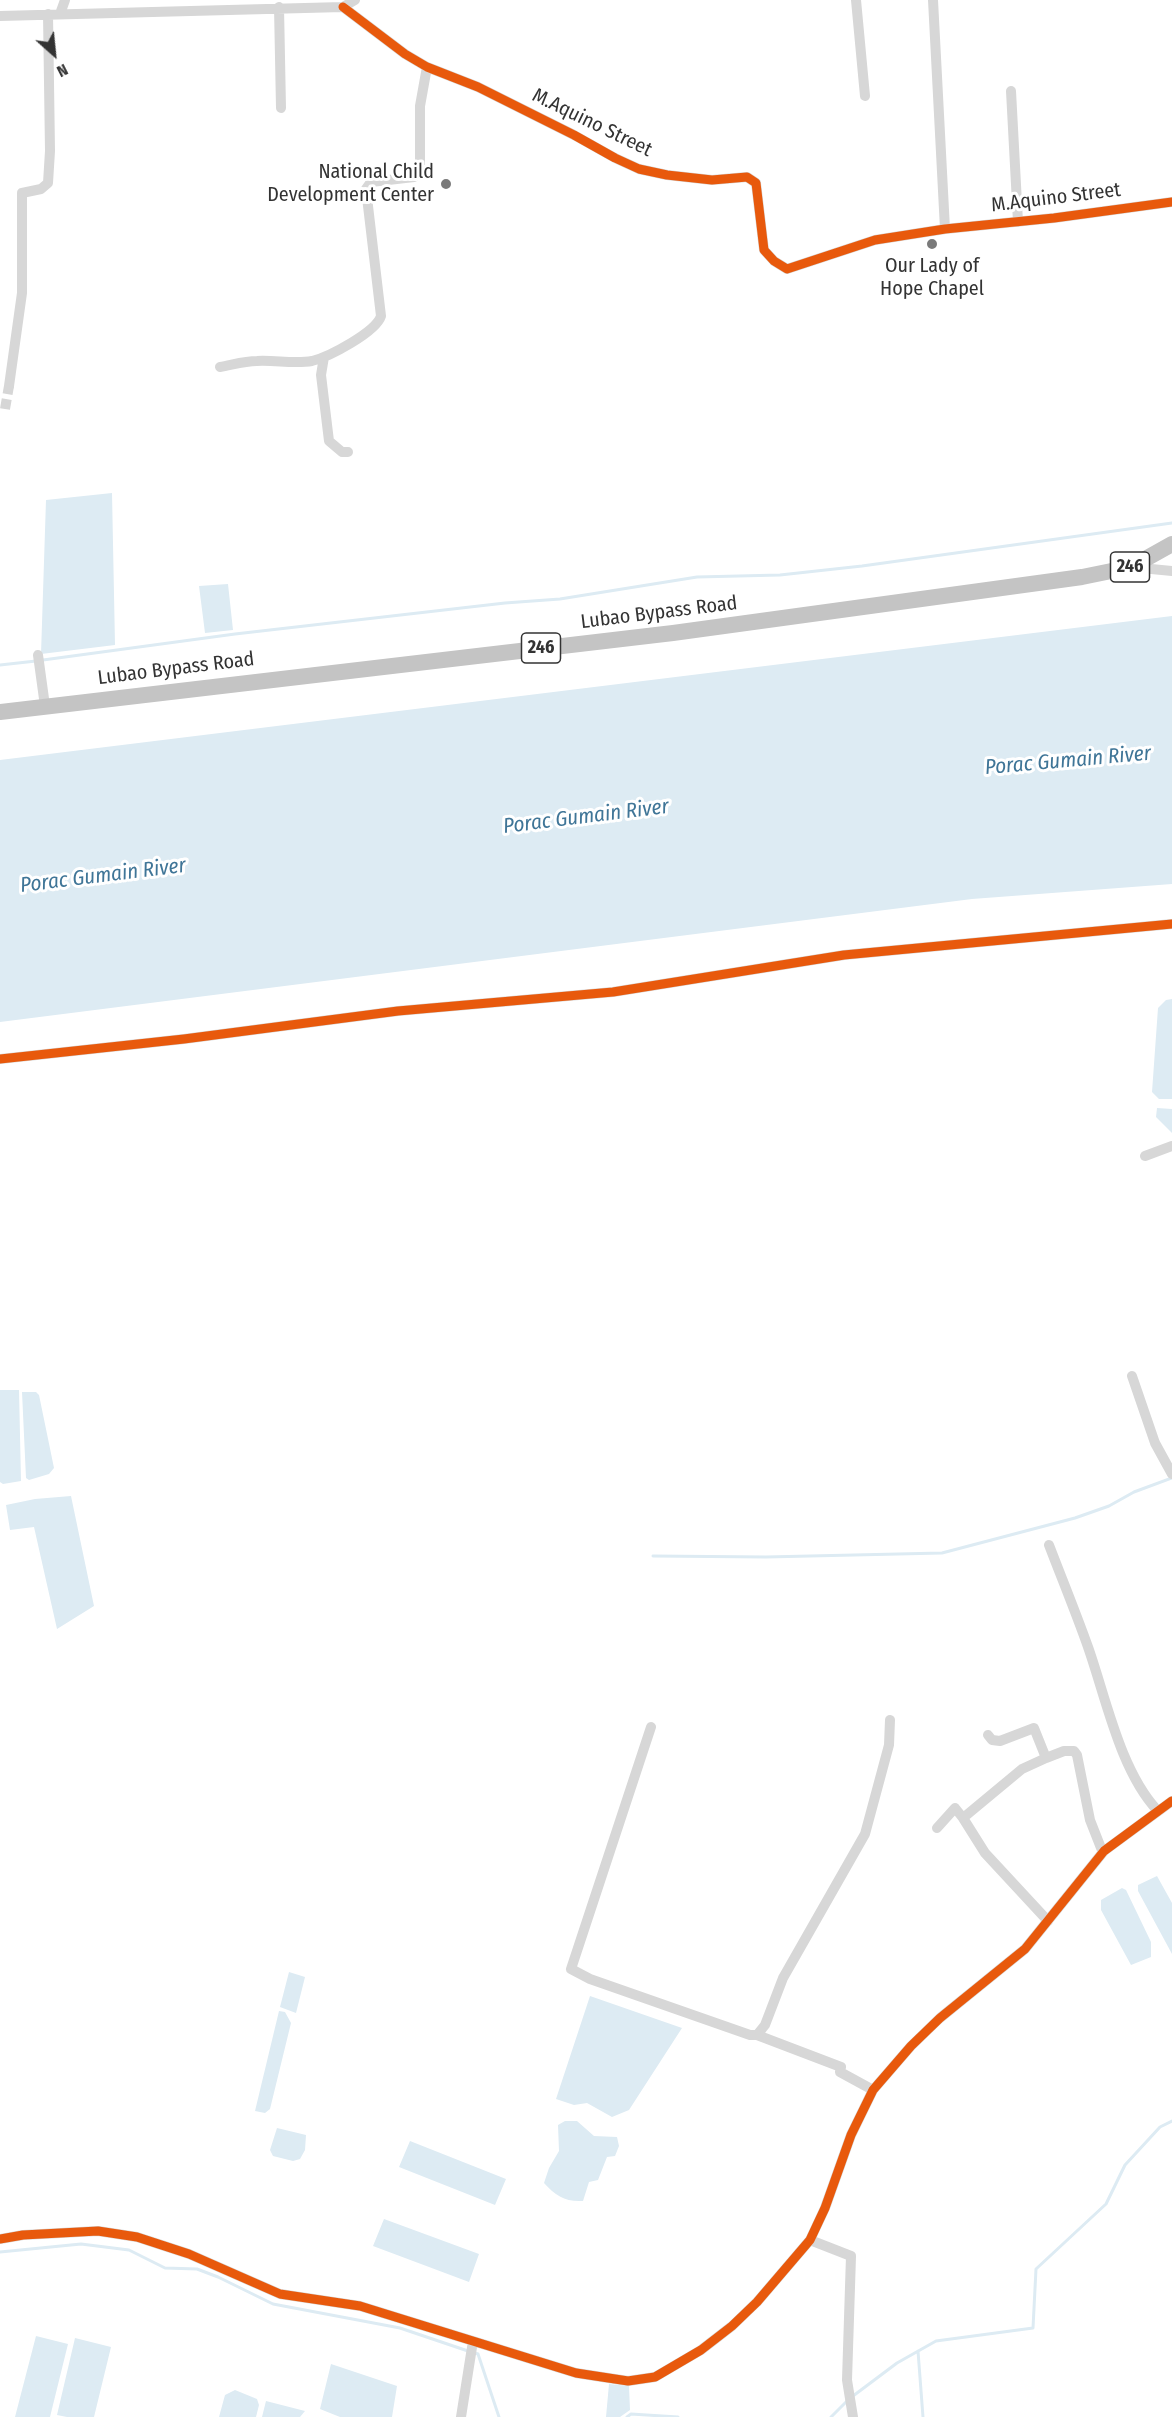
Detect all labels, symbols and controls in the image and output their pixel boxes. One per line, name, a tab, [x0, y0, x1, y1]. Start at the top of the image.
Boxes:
north arrow	[24, 24, 84, 84]
text: N	[54, 60, 71, 81]
street label: M.Aquino Street	[528, 84, 656, 162]
place label: National Child Development Center	[267, 160, 434, 207]
marker: National Child Development Center	[439, 177, 453, 191]
street label: M.Aquino Street	[990, 178, 1122, 218]
marker: Our Lady of Hope Chapel	[925, 237, 939, 251]
place label: Our Lady of Hope Chapel	[880, 254, 984, 301]
road number: 246	[1110, 552, 1150, 582]
street label: Lubao Bypass Road	[579, 591, 739, 635]
road number: 246	[522, 633, 560, 663]
street label: Lubao Bypass Road	[96, 647, 256, 691]
water label: Porac Gumain River	[984, 741, 1152, 781]
water label: Porac Gumain River	[502, 794, 670, 840]
water label: Porac Gumain River	[19, 853, 187, 899]

